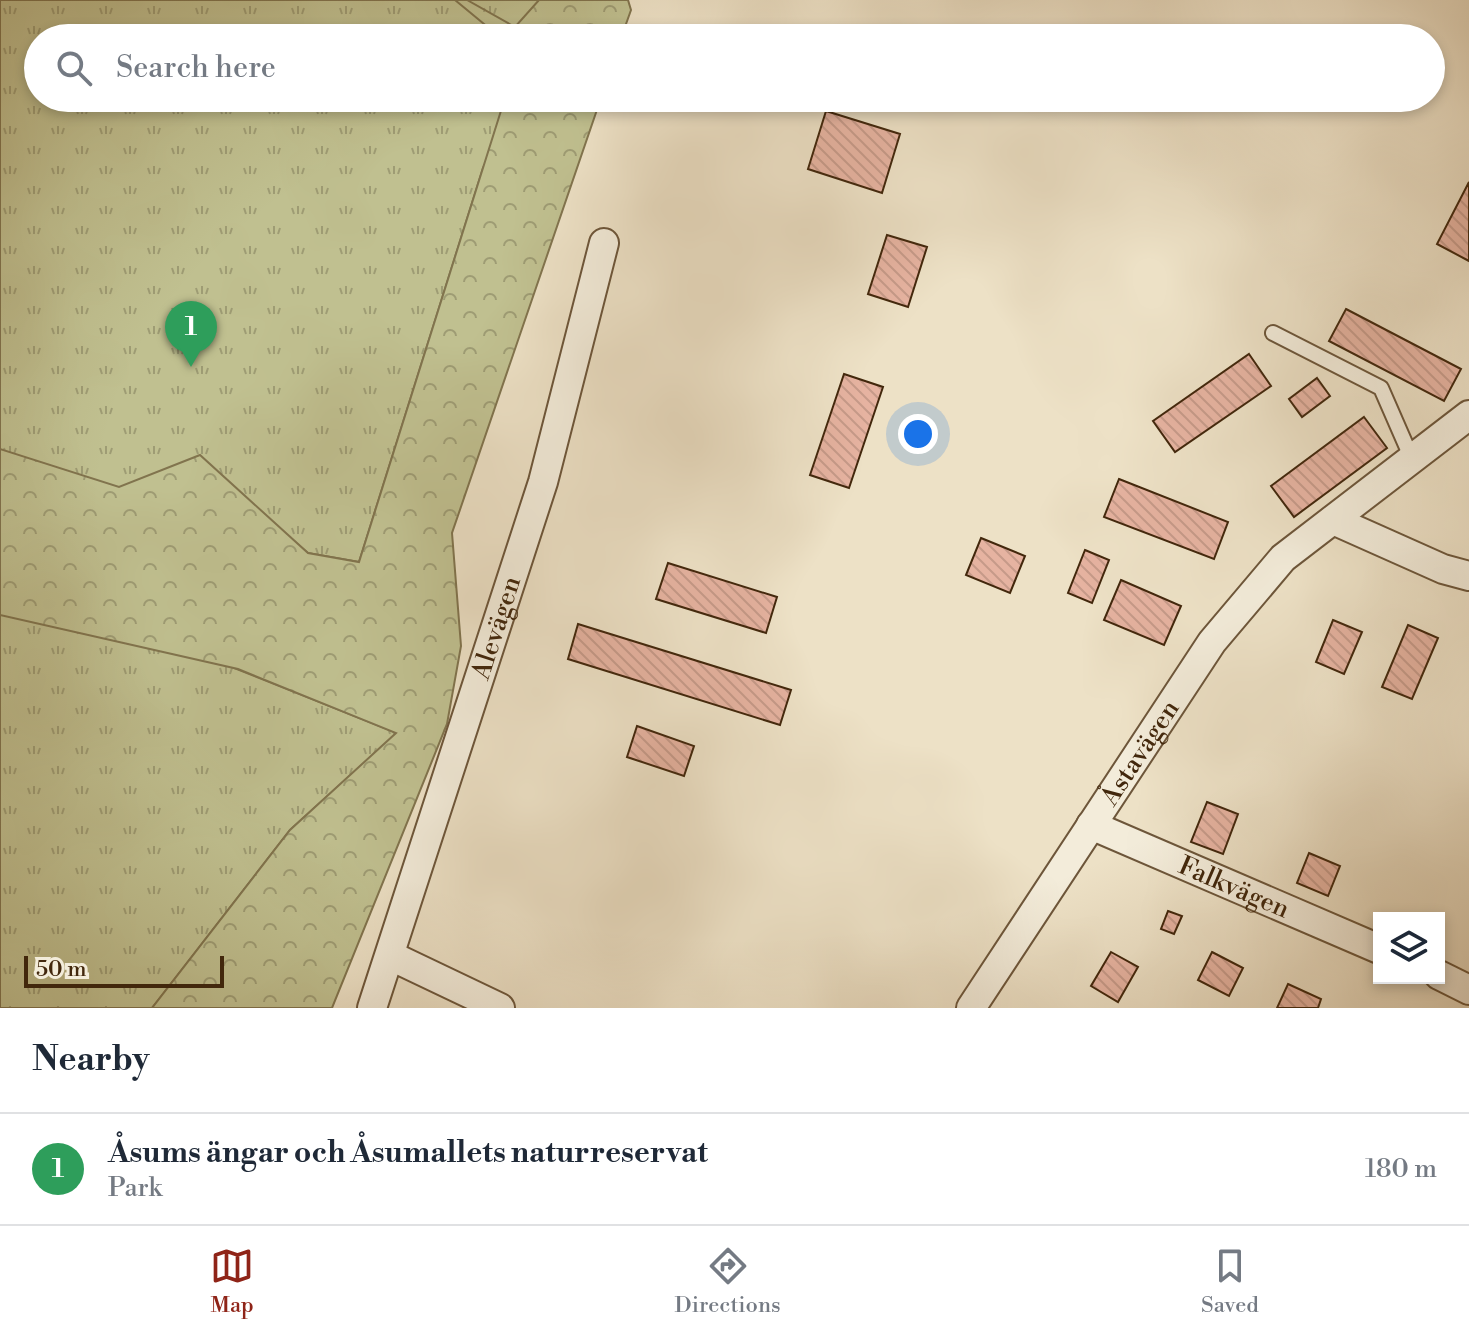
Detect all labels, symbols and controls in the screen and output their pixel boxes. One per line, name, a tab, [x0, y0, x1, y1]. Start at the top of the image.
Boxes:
search box	[24, 24, 1445, 112]
icon: search	[52, 46, 96, 90]
text: Search here	[116, 49, 276, 87]
pin: 1	[165, 301, 217, 367]
your location	[898, 414, 938, 454]
street label: Alevägen	[465, 572, 528, 684]
street label: Åstavägen	[1092, 694, 1186, 813]
street label: Falkvägen	[1174, 850, 1294, 926]
map controls	[1373, 912, 1445, 984]
button: layers	[1373, 912, 1445, 984]
scale bar	[24, 952, 224, 988]
text: 50 m	[36, 956, 87, 983]
text: Nearby	[32, 1039, 150, 1081]
text: Åsums ängar och Åsumallets naturreservat	[108, 1134, 708, 1172]
text: 1	[52, 1153, 64, 1185]
text: 180 m	[1365, 1153, 1437, 1185]
text: Park	[108, 1172, 162, 1204]
tab: Map	[210, 1244, 254, 1319]
tab: Directions	[675, 1244, 781, 1319]
tab: Saved	[1201, 1244, 1259, 1319]

